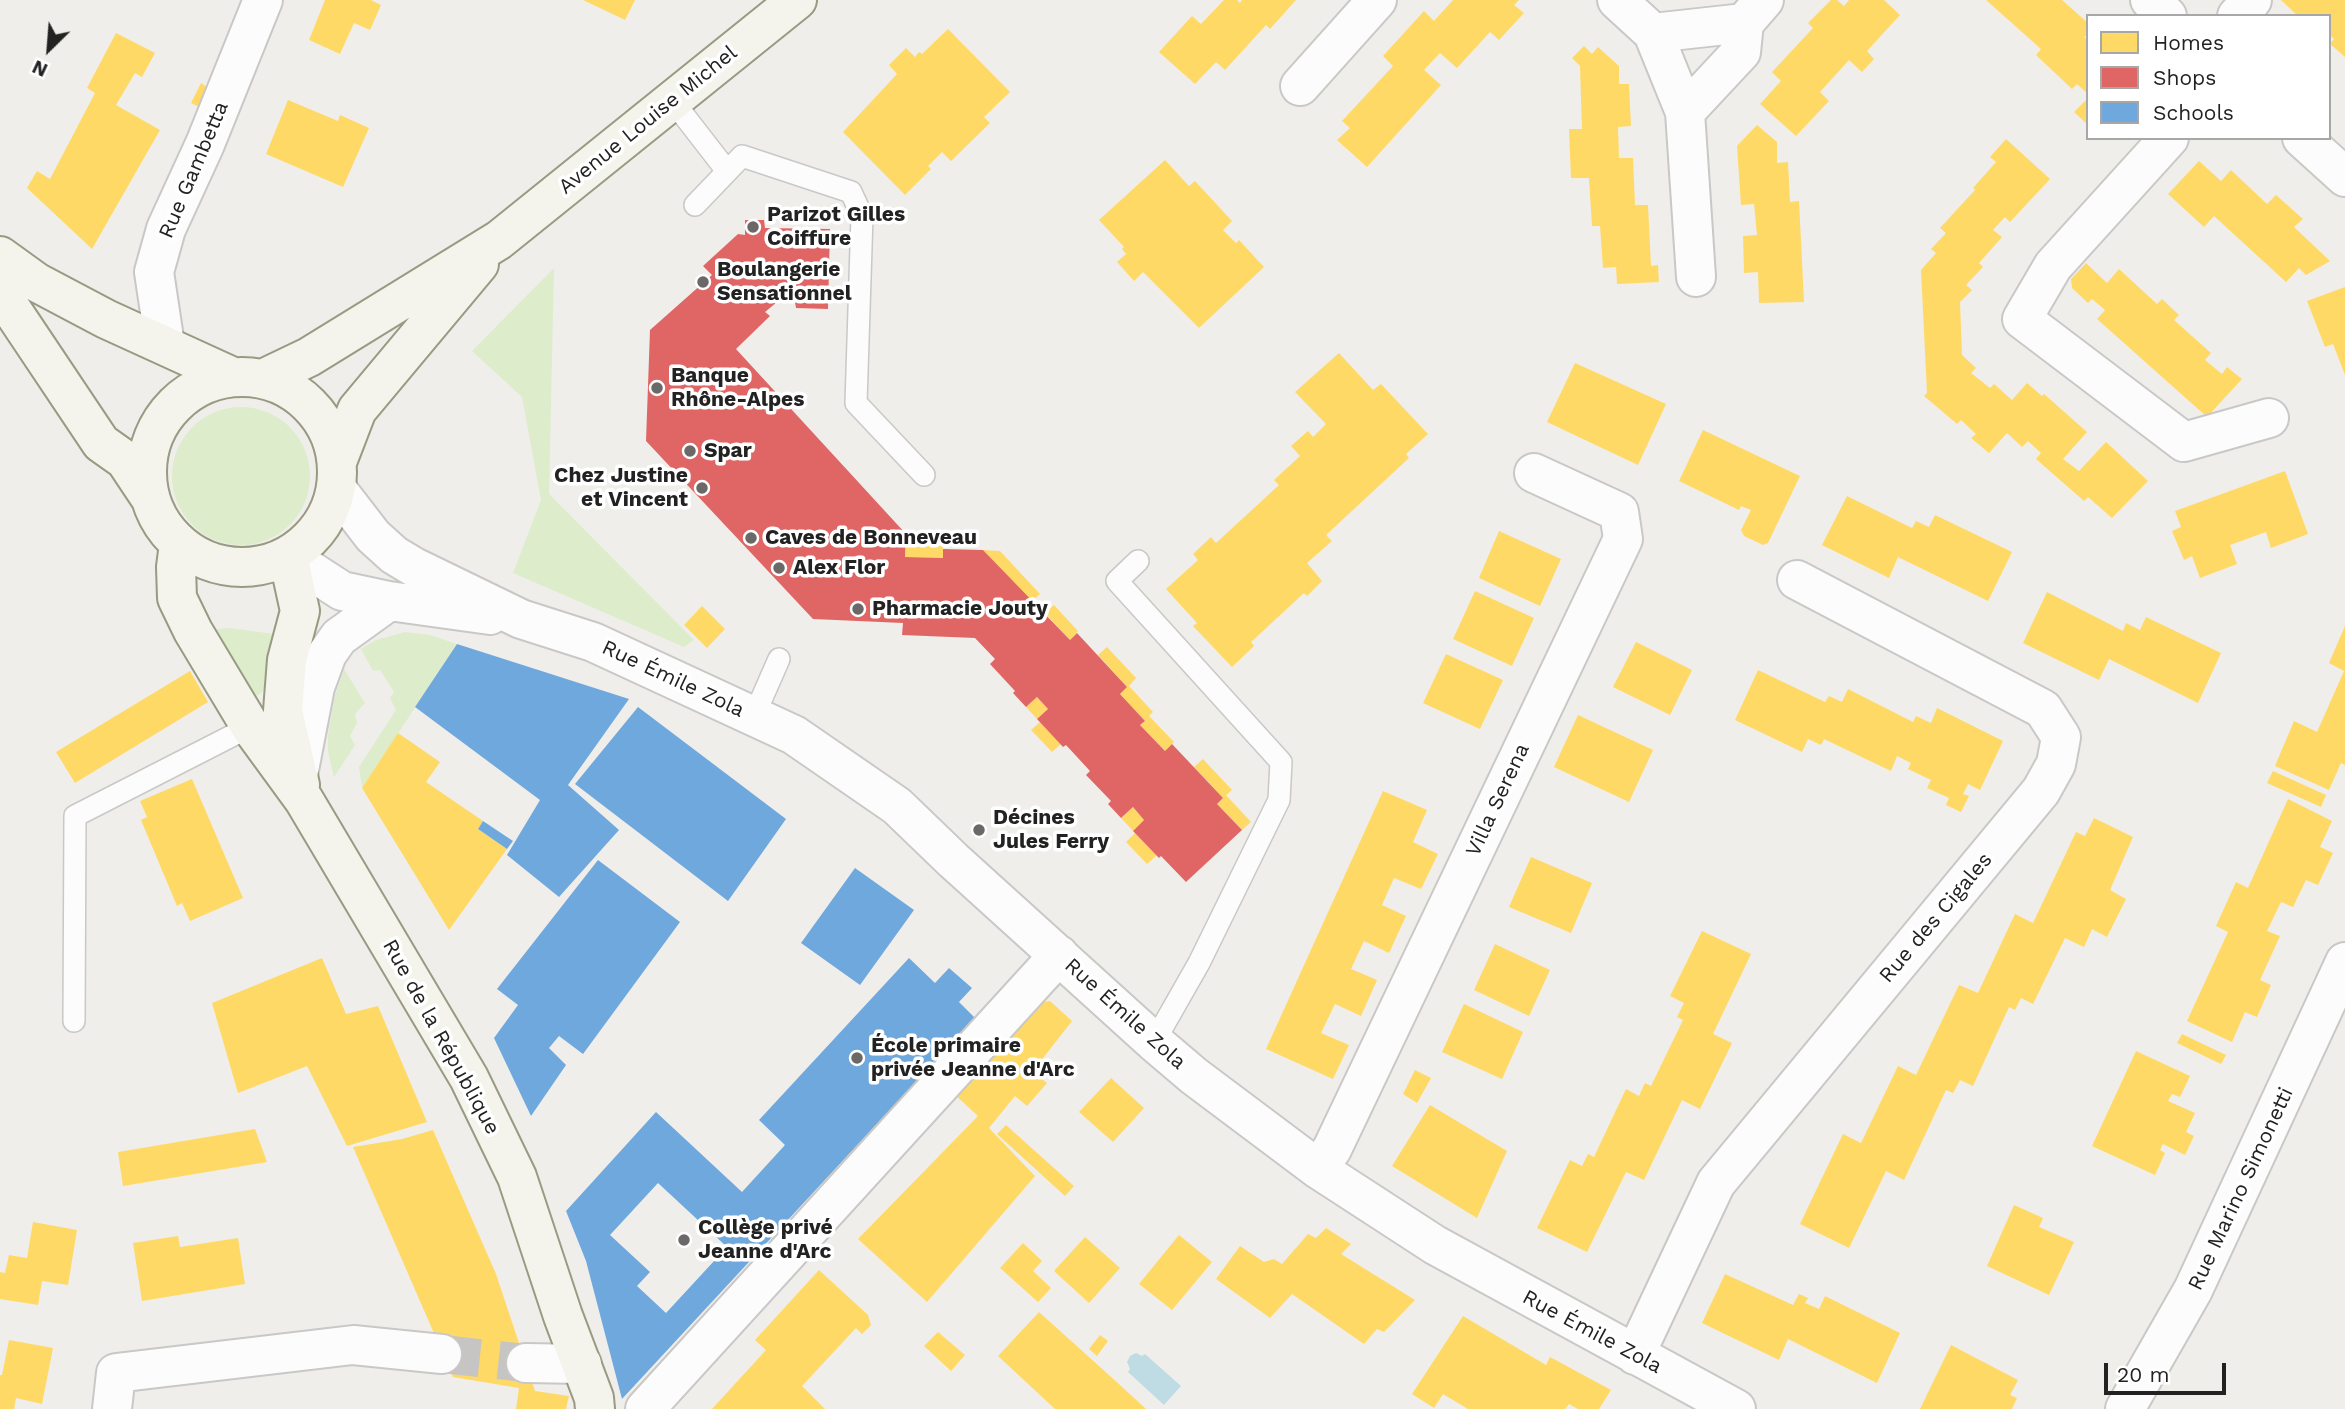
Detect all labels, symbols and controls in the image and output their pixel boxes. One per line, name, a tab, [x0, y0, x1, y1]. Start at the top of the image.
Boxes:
north arrow	[14, 14, 84, 84]
legend	[2086, 14, 2331, 140]
text: Homes	[2153, 30, 2224, 55]
street label: Avenue Louise Michel	[554, 40, 742, 200]
text: N	[29, 55, 51, 82]
text: Shops	[2153, 65, 2216, 90]
street label: Rue Gambetta	[154, 98, 234, 242]
text: Schools	[2153, 100, 2234, 125]
place label: Parizot Gilles Coiffure	[767, 202, 905, 252]
marker: Parizot Gilles Coiffure	[745, 219, 761, 235]
place label: Boulangerie Sensationnel	[717, 257, 852, 307]
marker: Boulangerie Sensationnel	[695, 274, 711, 290]
place label: Banque Rhône-Alpes	[671, 363, 804, 413]
marker: Banque Rhône-Alpes	[649, 380, 665, 396]
place label: Spar	[704, 438, 752, 464]
marker: Spar	[682, 443, 698, 459]
place label: Chez Justine et Vincent	[554, 463, 688, 513]
marker: Chez Justine et Vincent	[694, 480, 710, 496]
place label: Caves de Bonneveau	[765, 525, 977, 551]
marker: Caves de Bonneveau	[743, 530, 759, 546]
place label: Alex Flor	[793, 555, 885, 581]
marker: Alex Flor	[771, 560, 787, 576]
place label: Pharmacie Jouty	[872, 596, 1048, 622]
marker: Pharmacie Jouty	[850, 601, 866, 617]
street label: Rue Émile Zola	[598, 635, 748, 723]
street label: Villa Serena	[1461, 739, 1535, 861]
place label: Décines Jules Ferry	[993, 805, 1109, 855]
marker: Décines Jules Ferry	[971, 822, 987, 838]
street label: Rue des Cigales	[1874, 848, 1998, 988]
street label: Rue de la République	[377, 935, 505, 1139]
street label: Rue Émile Zola	[1059, 953, 1191, 1075]
place label: École primaire privée Jeanne d'Arc	[871, 1033, 1075, 1083]
marker: École primaire privée Jeanne d'Arc	[849, 1050, 865, 1066]
street label: Rue Marino Simonetti	[2183, 1084, 2299, 1294]
place label: Collège privé Jeanne d'Arc	[698, 1215, 833, 1265]
marker: Collège privé Jeanne d'Arc	[676, 1232, 692, 1248]
street label: Rue Émile Zola	[1518, 1285, 1666, 1379]
scale bar	[2107, 1350, 2230, 1394]
text: 20 m	[2117, 1362, 2169, 1387]

